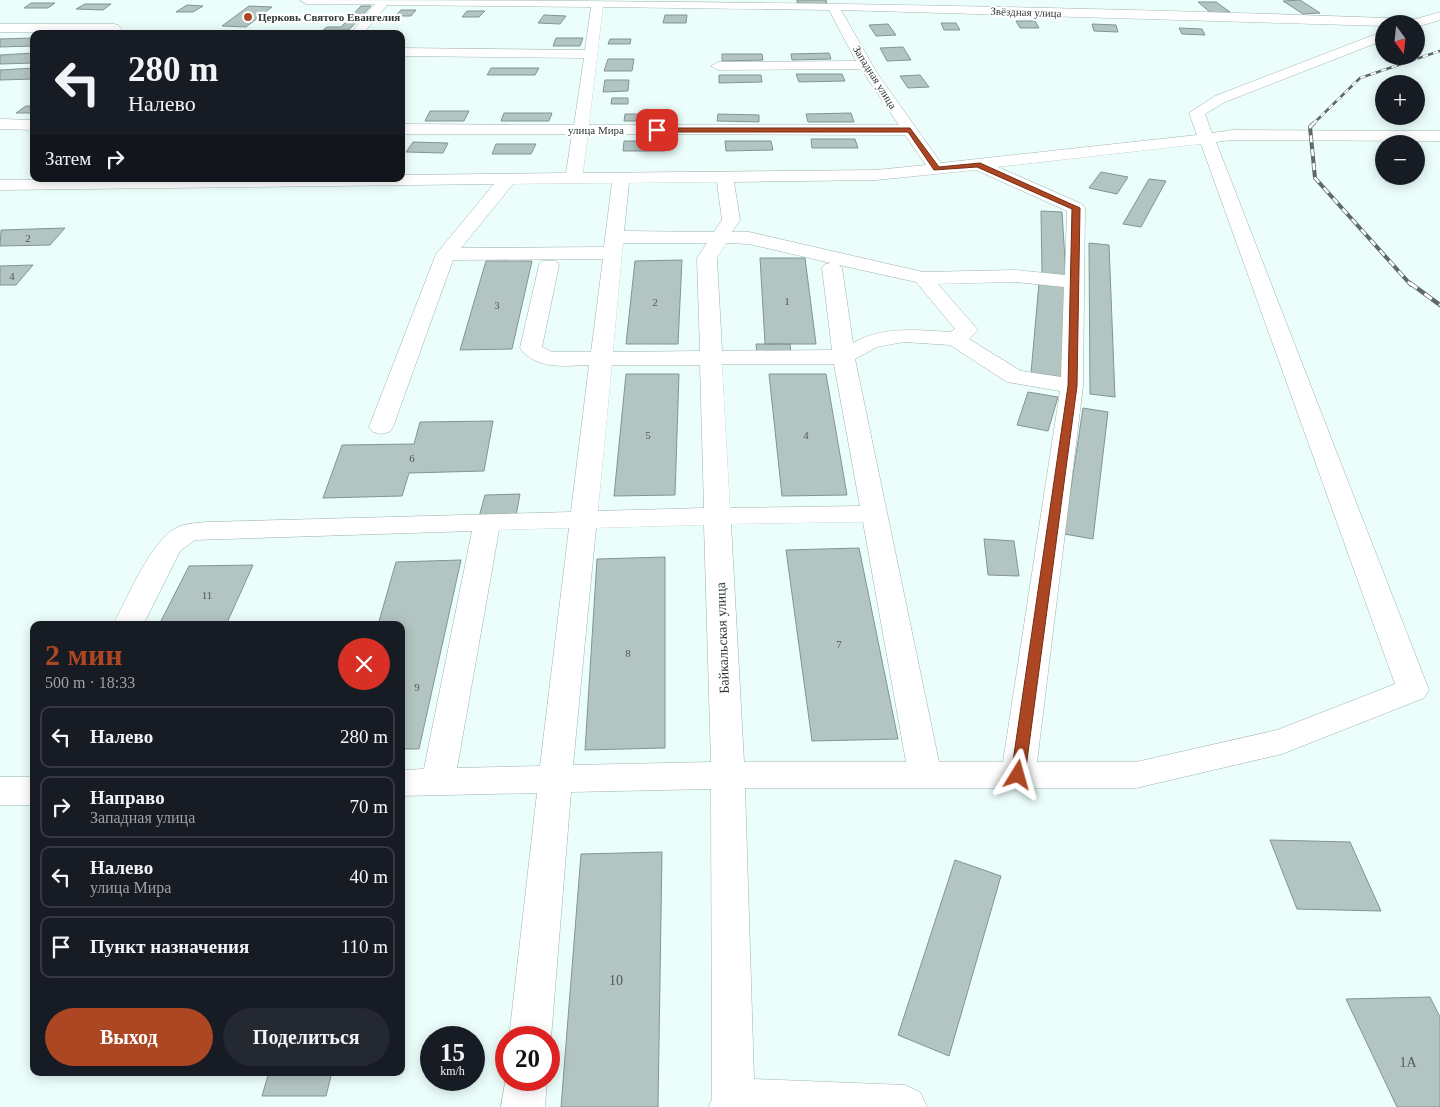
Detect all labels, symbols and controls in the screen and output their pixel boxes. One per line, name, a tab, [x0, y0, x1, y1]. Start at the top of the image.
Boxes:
street label: Звёздная улица	[990, 5, 1062, 19]
marker: Церковь Святого Евангелия	[242, 11, 254, 23]
place label: Церковь Святого Евангелия	[258, 11, 400, 23]
north arrow	[1375, 15, 1425, 65]
map controls	[1375, 15, 1425, 185]
street label: Западная улица	[851, 43, 899, 111]
icon: left	[45, 50, 110, 115]
text: 280 m	[128, 50, 218, 89]
button: +	[1375, 75, 1425, 125]
text: Налево	[128, 91, 196, 116]
pin	[636, 109, 678, 151]
icon: arrive	[643, 116, 671, 144]
street label: улица Мира	[568, 124, 624, 136]
button: −	[1375, 135, 1425, 185]
icon: right	[101, 145, 129, 173]
text: Затем	[45, 148, 91, 169]
house number: 2	[25, 232, 31, 244]
house number: 4	[9, 270, 15, 282]
house number: 1	[784, 295, 790, 307]
house number: 2	[652, 296, 658, 308]
house number: 3	[494, 299, 500, 311]
house number: 5	[645, 429, 651, 441]
house number: 4	[803, 429, 809, 441]
house number: 6	[409, 452, 415, 464]
street label: Байкальская улица	[713, 581, 732, 694]
house number: 11	[202, 589, 212, 601]
text: 2 мин	[45, 638, 123, 671]
button: close	[338, 638, 390, 690]
house number: 7	[836, 638, 842, 650]
house number: 8	[625, 647, 631, 659]
text: 500 m · 18:33	[45, 674, 135, 691]
house number: 9	[414, 681, 420, 693]
icon: left	[47, 723, 75, 751]
text: Налево	[90, 726, 153, 747]
text: 280 m	[340, 726, 388, 747]
position arrow	[991, 748, 1043, 800]
text: Направо	[90, 787, 165, 808]
icon: right	[47, 793, 75, 821]
text: 70 m	[349, 796, 388, 817]
text: Западная улица	[90, 809, 195, 826]
text: Налево	[90, 857, 153, 878]
icon: left	[47, 863, 75, 891]
text: 40 m	[349, 866, 388, 887]
text: улица Мира	[90, 879, 171, 896]
icon: arrive	[47, 933, 75, 961]
text: Пункт назначения	[90, 936, 249, 957]
text: 110 m	[341, 936, 388, 957]
house number: 10	[609, 973, 623, 988]
button: Выход	[45, 1008, 213, 1066]
button: Поделиться	[223, 1008, 390, 1066]
speed limit sign: 20	[495, 1026, 560, 1091]
text: 15	[440, 1039, 465, 1066]
house number: 1А	[1399, 1055, 1417, 1070]
text: km/h	[440, 1064, 465, 1078]

